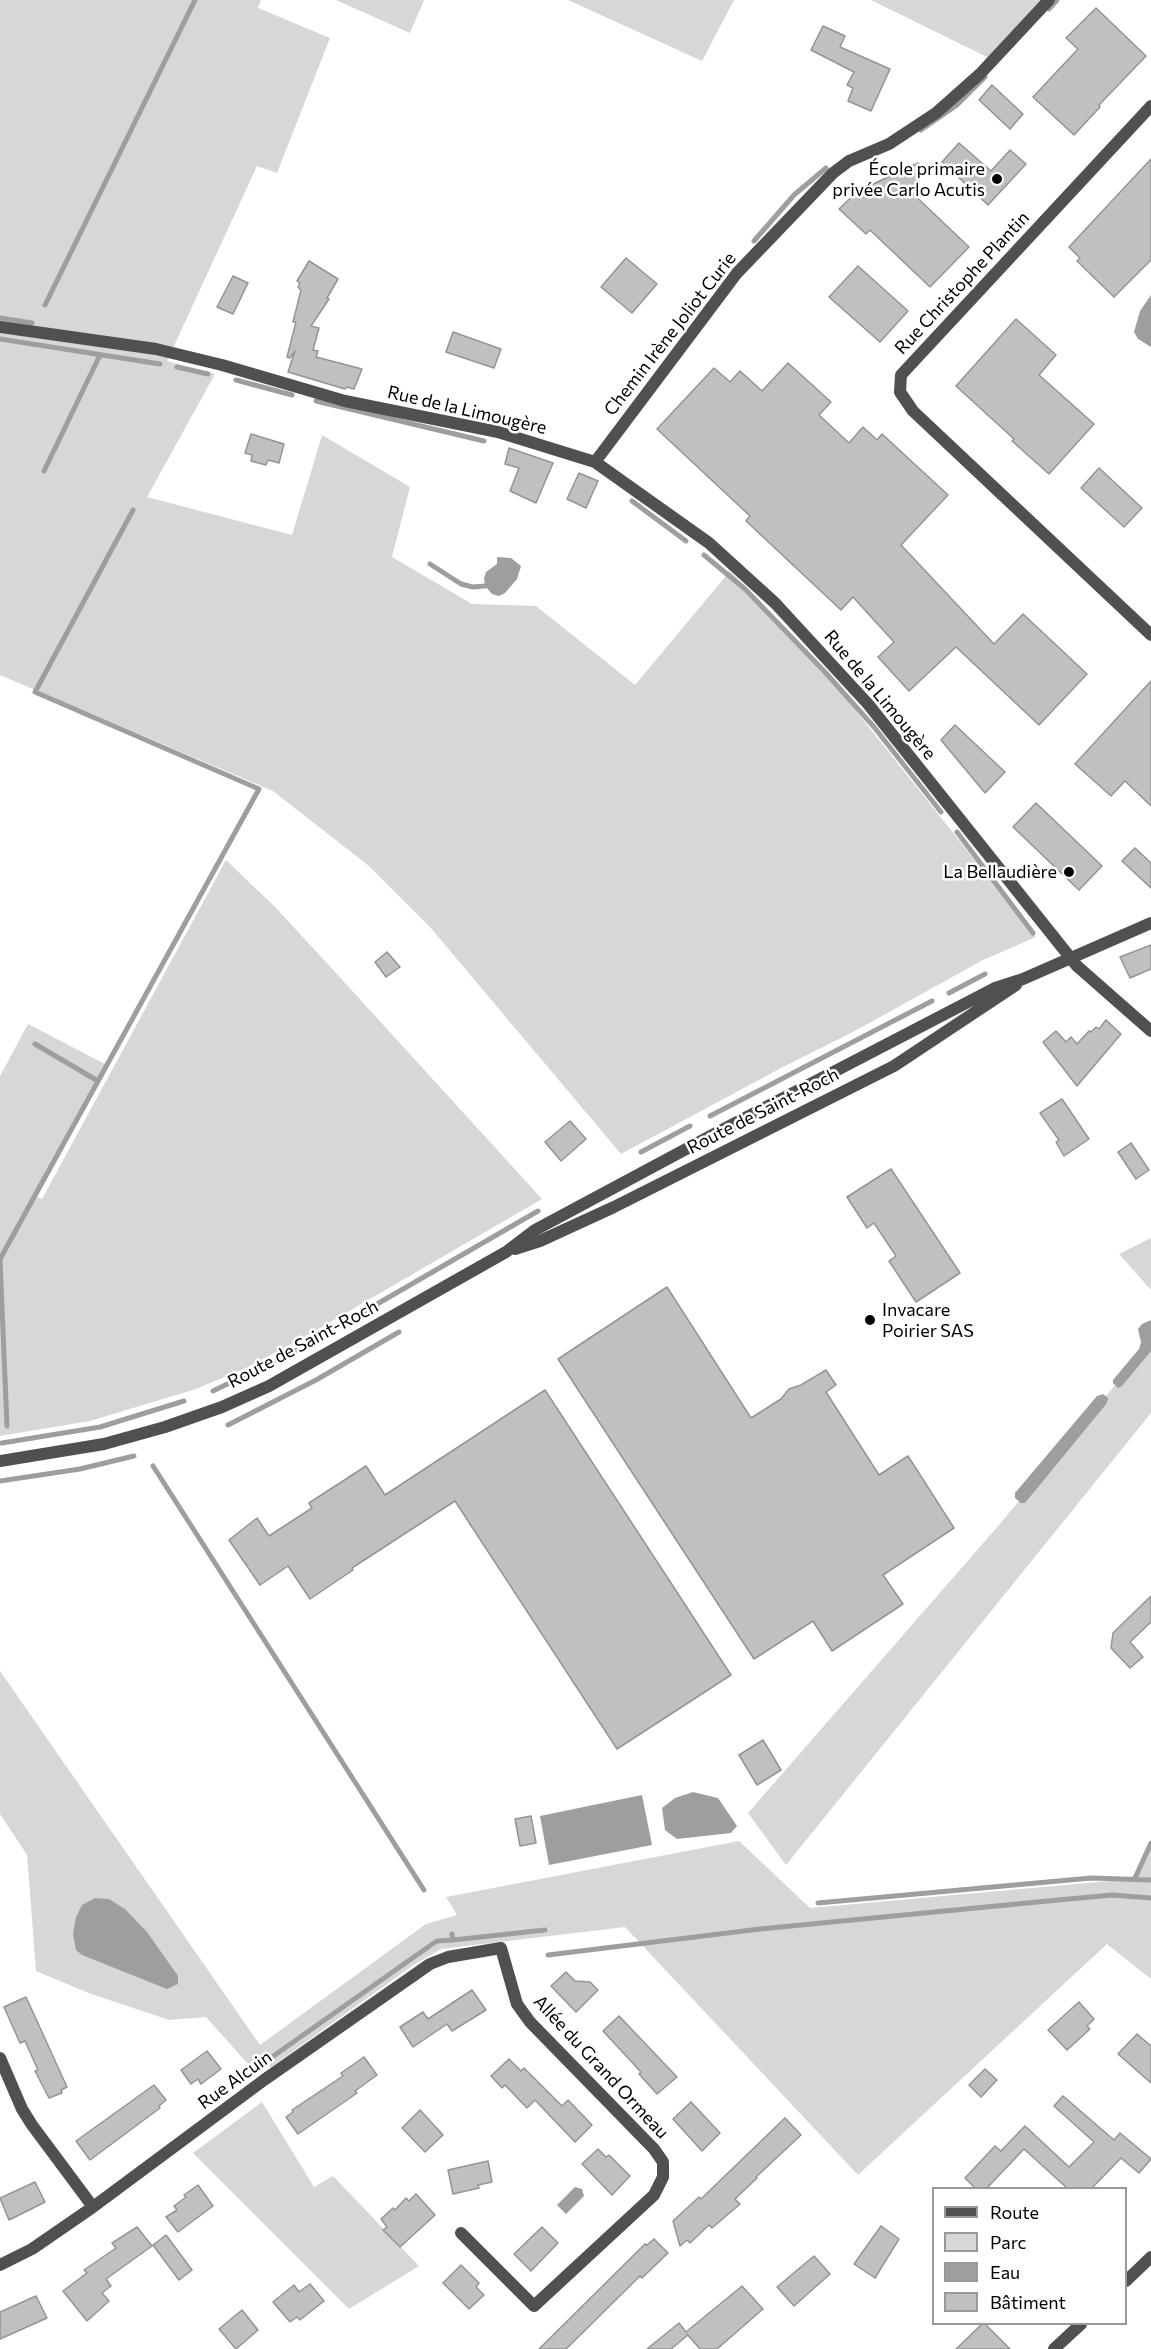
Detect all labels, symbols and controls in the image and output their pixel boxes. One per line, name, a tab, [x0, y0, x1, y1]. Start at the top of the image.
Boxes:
place label: École primaire privée Carlo Acutis	[832, 158, 985, 201]
marker: École primaire privée Carlo Acutis	[990, 172, 1004, 186]
street label: Rue Christophe Plantin	[890, 207, 1034, 359]
street label: Chemin Irène Joliot Curie	[600, 248, 740, 420]
street label: Rue de la Limougère	[385, 381, 549, 439]
street label: Rue de la Limougère	[819, 626, 941, 764]
place label: La Bellaudière	[943, 861, 1057, 883]
marker: La Bellaudière	[1062, 865, 1076, 879]
street label: Route de Saint-Roch	[684, 1063, 842, 1159]
street label: Route de Saint-Roch	[224, 1295, 382, 1393]
place label: Invacare Poirier SAS	[882, 1299, 974, 1342]
marker: Invacare Poirier SAS	[863, 1313, 877, 1327]
street label: Allée du Grand Ormeau	[529, 1991, 673, 2143]
street label: Rue Alcuin	[194, 2046, 276, 2114]
legend	[932, 2187, 1127, 2325]
text: Route	[990, 2201, 1039, 2223]
text: Parc	[990, 2231, 1027, 2253]
text: Eau	[990, 2261, 1020, 2283]
text: Bâtiment	[990, 2291, 1066, 2313]

